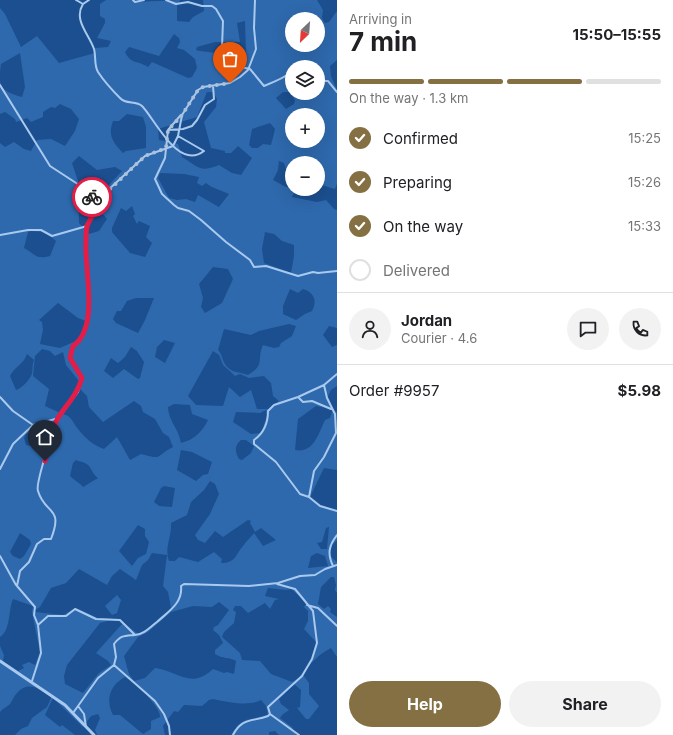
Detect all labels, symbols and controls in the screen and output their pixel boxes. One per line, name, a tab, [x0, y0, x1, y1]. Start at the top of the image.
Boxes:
text: Arriving in	[349, 11, 412, 27]
north arrow	[285, 12, 325, 52]
map controls	[285, 12, 325, 196]
text: 15:50–15:55	[572, 25, 661, 44]
text: 7 min	[349, 26, 417, 57]
pin	[213, 42, 247, 83]
icon: bag	[219, 48, 241, 70]
button: layers	[285, 60, 325, 100]
text: On the way · 1.3 km	[349, 90, 468, 106]
button: +	[285, 108, 325, 148]
icon: check	[349, 127, 371, 149]
text: Confirmed	[383, 129, 458, 148]
text: 15:25	[628, 130, 661, 146]
button: −	[285, 156, 325, 196]
icon: check	[349, 171, 371, 193]
text: Preparing	[383, 173, 452, 192]
text: 15:26	[628, 174, 661, 190]
courier	[72, 177, 112, 217]
icon: bike	[81, 186, 103, 208]
icon: check	[349, 215, 371, 237]
text: On the way	[383, 217, 463, 236]
text: 15:33	[628, 218, 661, 234]
text: Delivered	[383, 261, 450, 280]
button: person	[349, 308, 391, 350]
button: chat	[567, 308, 609, 350]
button: phone	[619, 308, 661, 350]
text: Jordan	[401, 311, 452, 330]
text: Courier · 4.6	[401, 330, 477, 346]
text: Order #9957	[349, 381, 439, 400]
text: $5.98	[618, 381, 661, 400]
pin	[28, 420, 62, 461]
icon: home	[34, 426, 56, 448]
button: Help	[349, 681, 501, 727]
button: Share	[509, 681, 661, 727]

